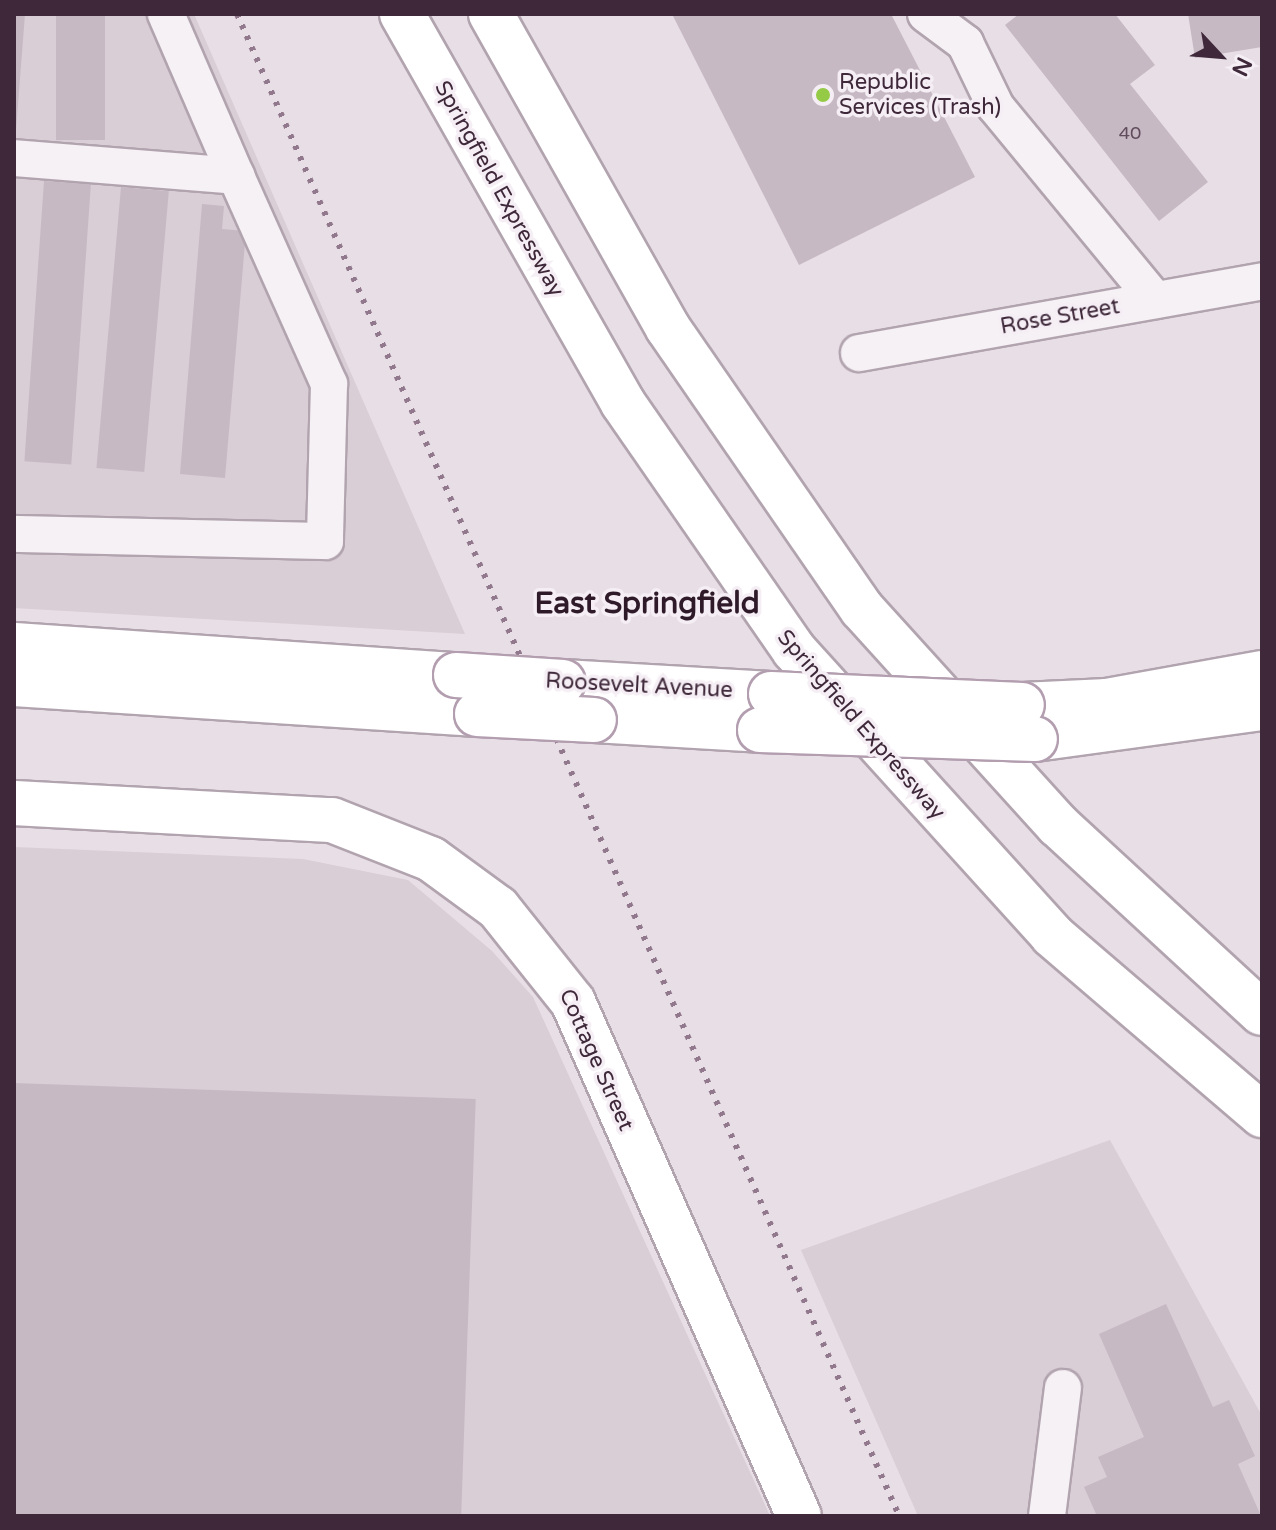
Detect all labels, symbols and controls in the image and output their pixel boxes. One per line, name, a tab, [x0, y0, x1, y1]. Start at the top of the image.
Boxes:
north arrow	[1180, 16, 1260, 96]
text: N	[1226, 53, 1257, 80]
place label: Republic Services (Trash)	[839, 69, 1001, 120]
street label: Springfield Expressway	[429, 76, 569, 302]
marker: Republic Services (Trash)	[814, 86, 832, 104]
house number: 40	[1119, 122, 1141, 144]
street label: Rose Street	[998, 294, 1122, 340]
district label: East Springfield	[534, 586, 760, 622]
street label: Springfield Expressway	[771, 625, 951, 825]
street label: Roosevelt Avenue	[545, 668, 733, 704]
street label: Cottage Street	[553, 985, 639, 1135]

